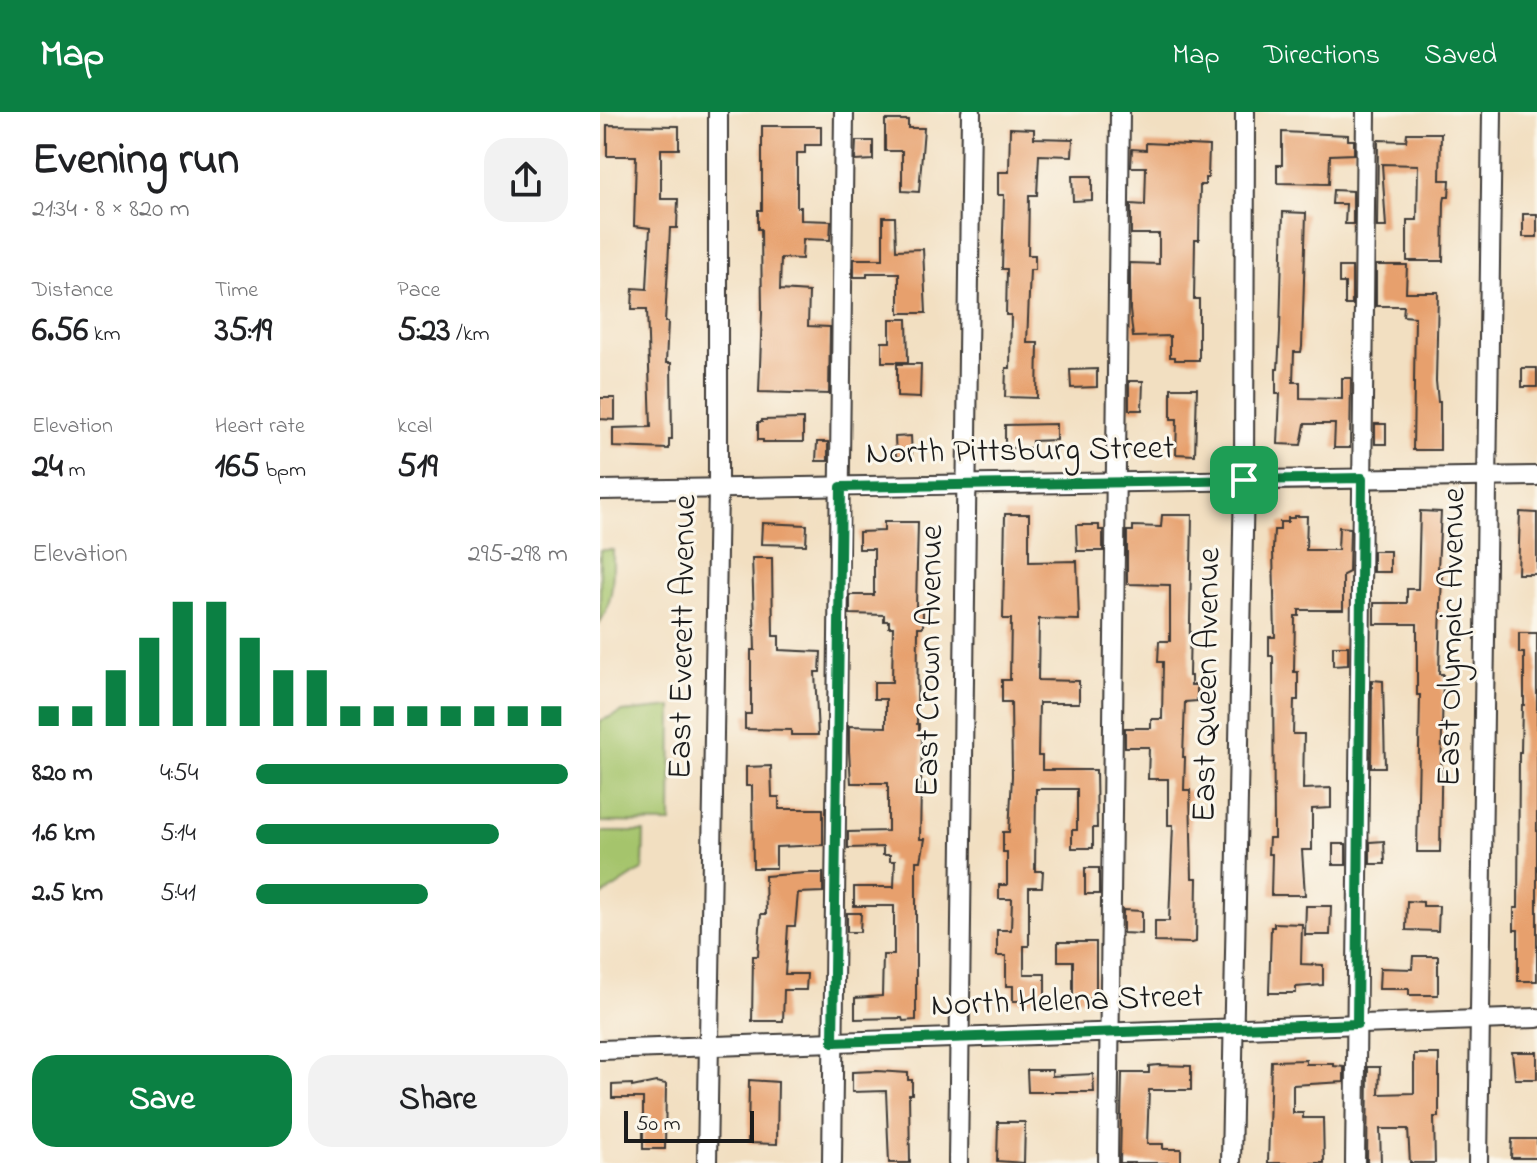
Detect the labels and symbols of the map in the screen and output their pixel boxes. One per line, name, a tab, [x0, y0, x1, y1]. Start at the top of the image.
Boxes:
street label: North Pittsburg Street	[865, 424, 1175, 480]
pin	[1210, 446, 1278, 514]
street label: East Olympic Avenue	[1425, 486, 1481, 787]
street label: East Everett Avenue	[657, 493, 711, 780]
street label: East Crown Avenue	[904, 524, 958, 798]
street label: East Queen Avenue	[1181, 546, 1235, 823]
street label: North Helena Street	[930, 972, 1204, 1032]
scale bar	[624, 1107, 754, 1143]

